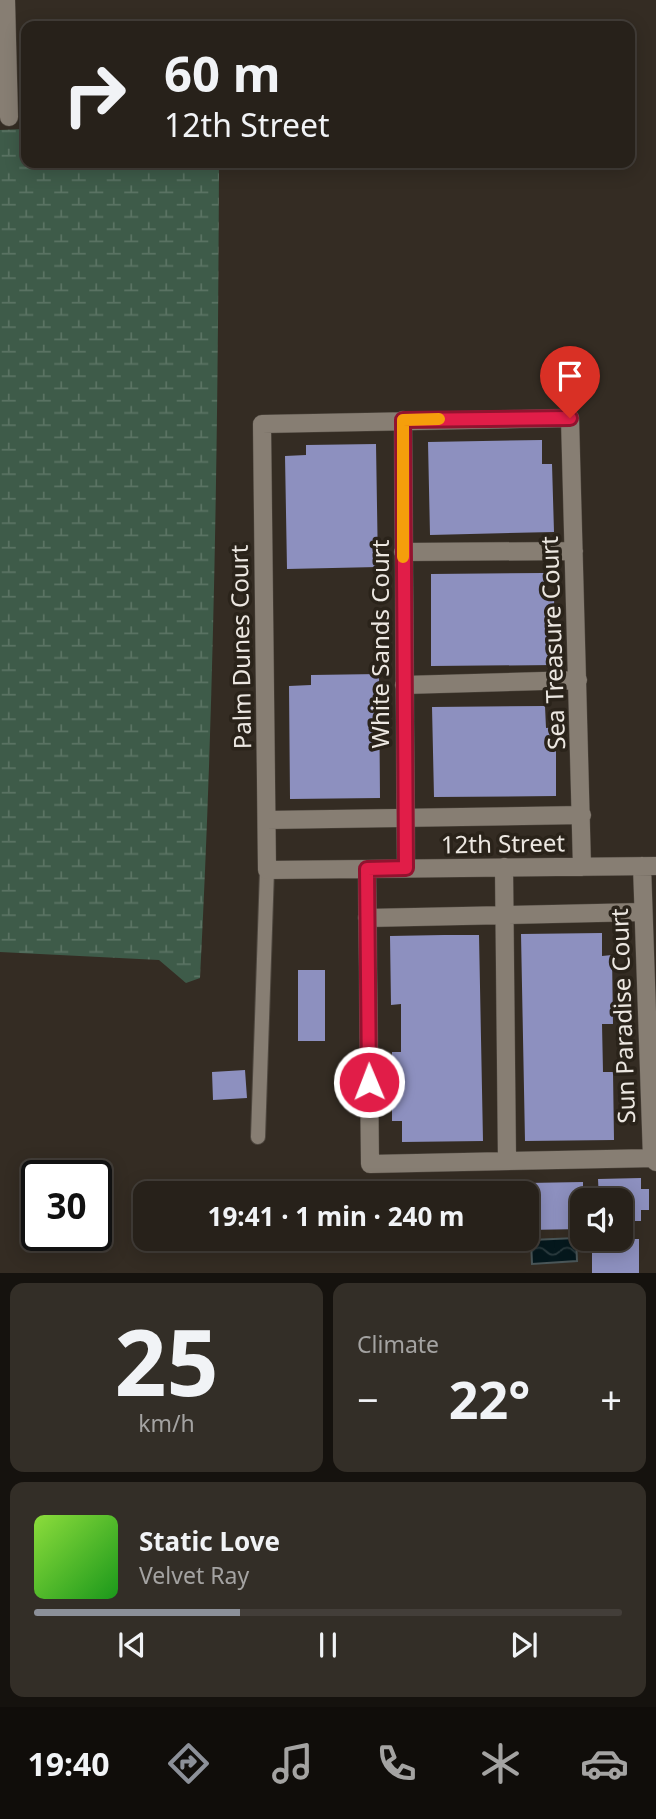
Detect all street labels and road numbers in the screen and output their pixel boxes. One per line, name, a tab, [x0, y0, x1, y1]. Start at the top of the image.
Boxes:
street label: Sea Treasure Court	[532, 535, 572, 750]
street label: White Sands Court	[363, 539, 396, 748]
street label: Palm Dunes Court	[222, 544, 258, 749]
street label: 12th Street	[441, 825, 566, 861]
street label: Sun Paradise Court	[602, 908, 642, 1124]

